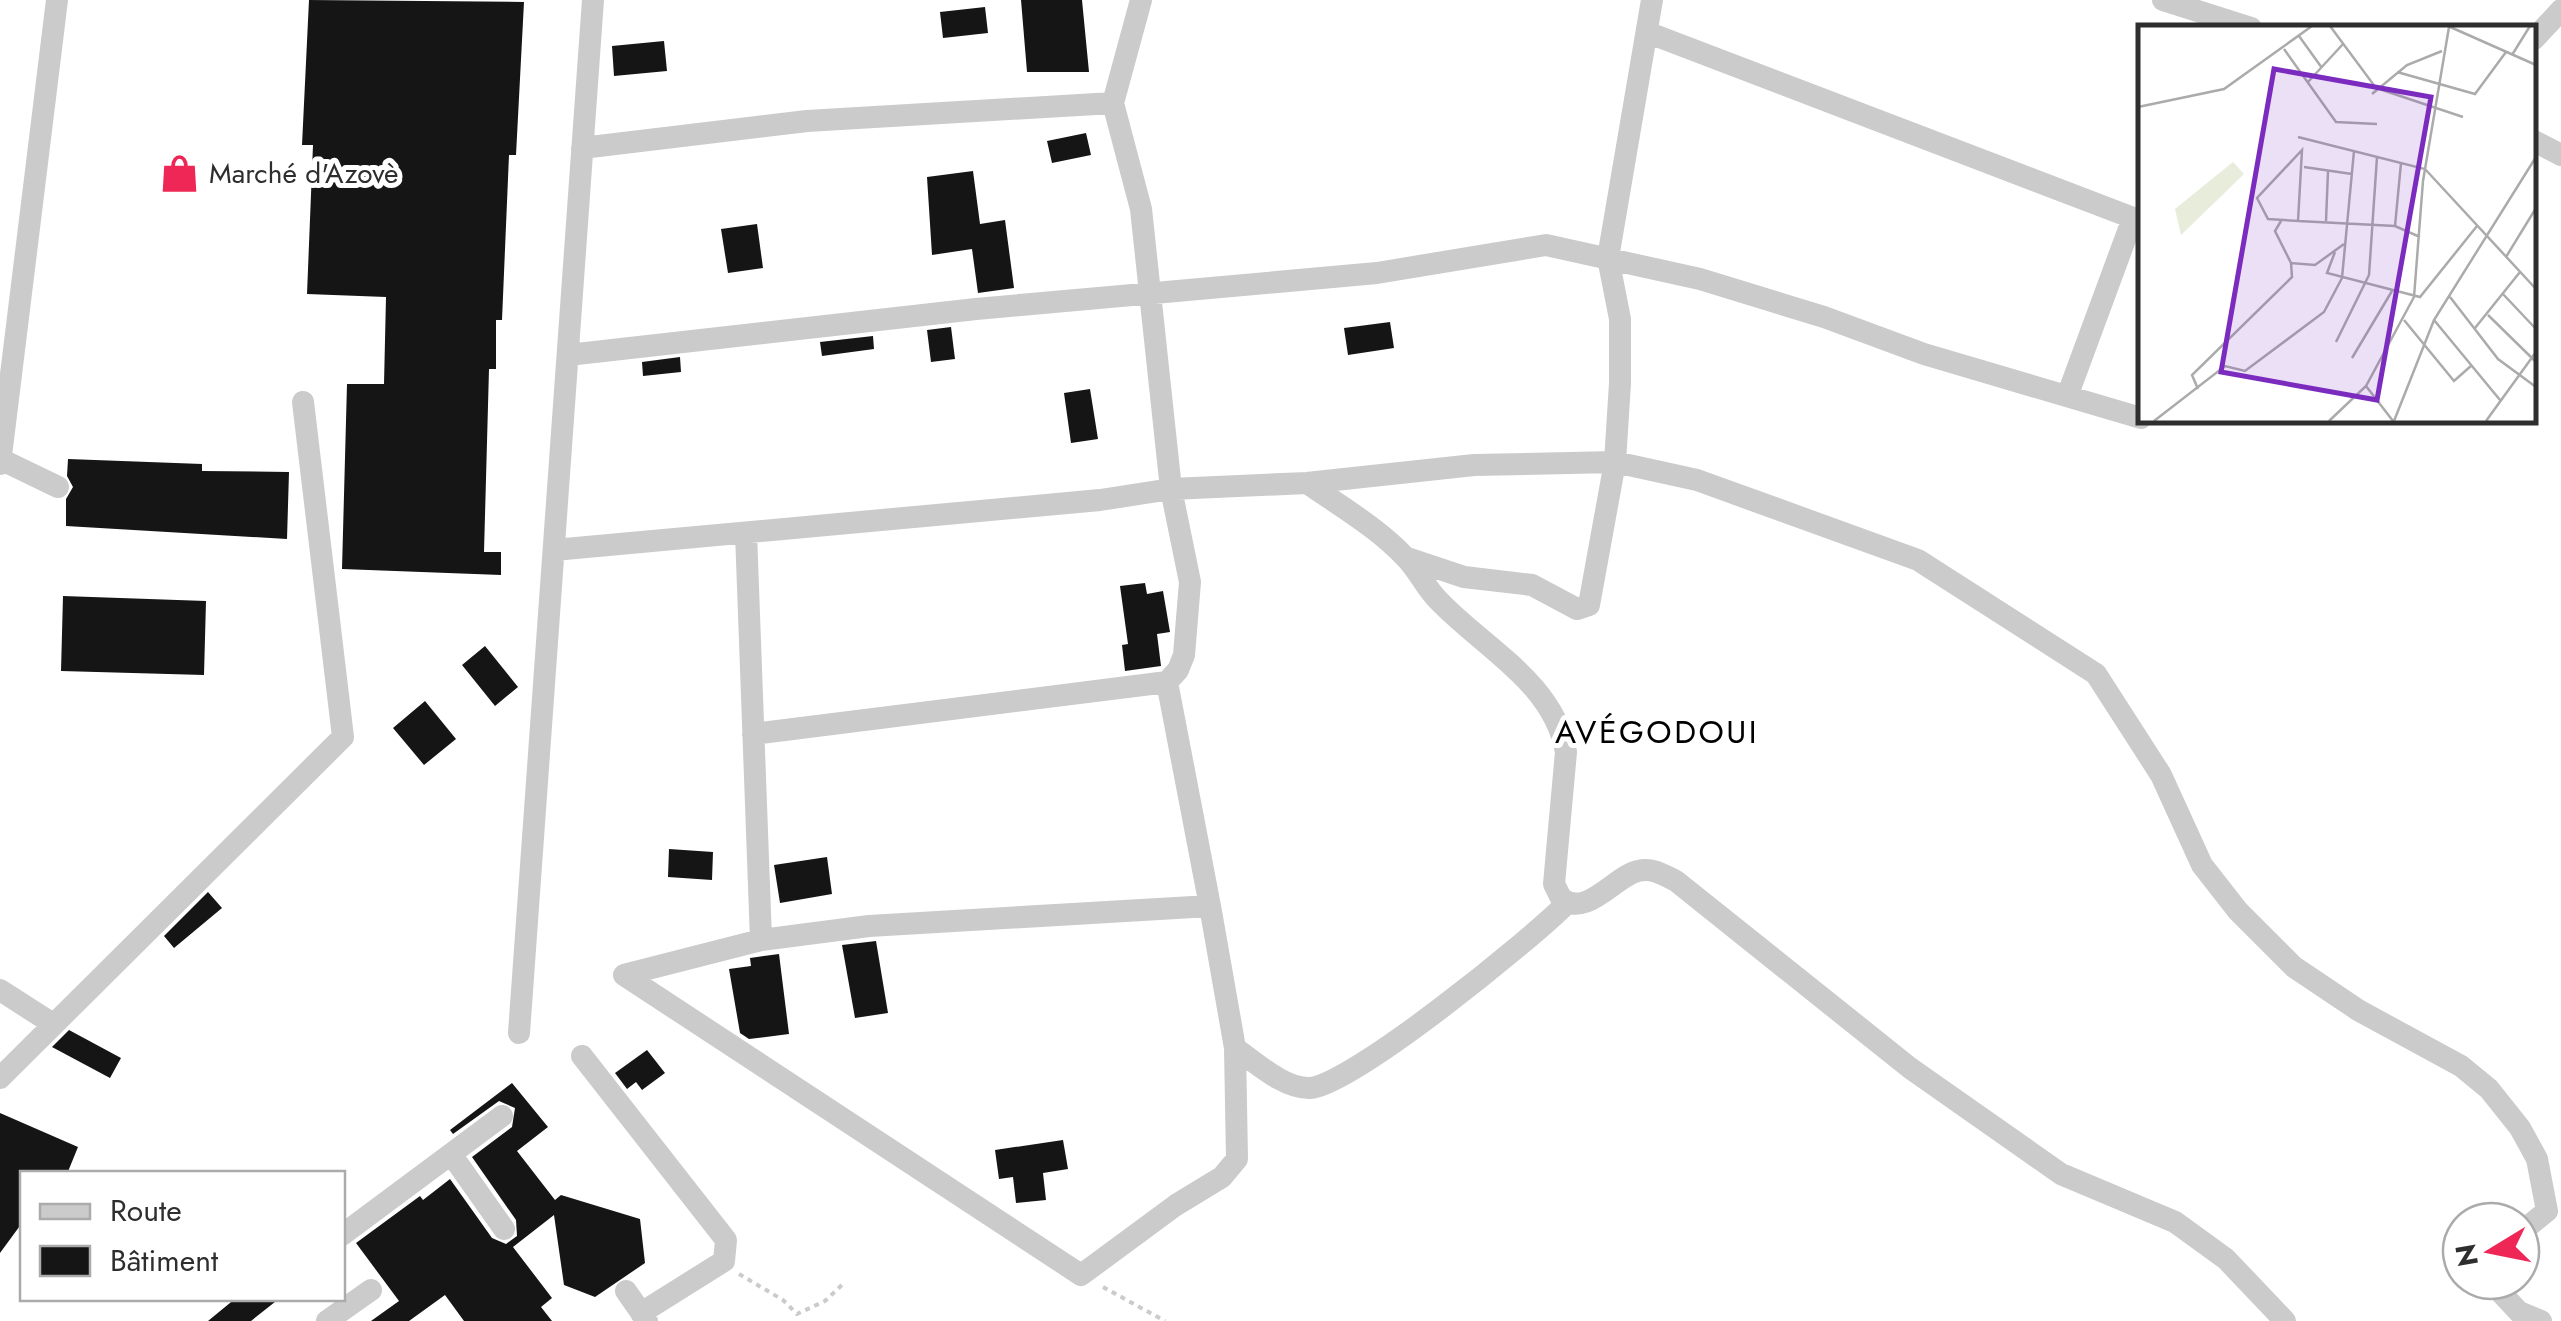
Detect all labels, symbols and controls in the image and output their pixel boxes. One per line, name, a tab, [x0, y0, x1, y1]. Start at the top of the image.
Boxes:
inset map	[2138, 25, 2536, 422]
shop icon: Marché d'Azovè	[158, 152, 200, 194]
place label: Marché d'Azovè	[209, 153, 399, 194]
district label: AVÉGODOUI	[1555, 709, 1759, 755]
legend	[20, 1171, 345, 1301]
text: Route	[110, 1189, 182, 1232]
north arrow	[2441, 1201, 2541, 1301]
text: Bâtiment	[110, 1239, 219, 1282]
text: N	[2445, 1241, 2489, 1270]

